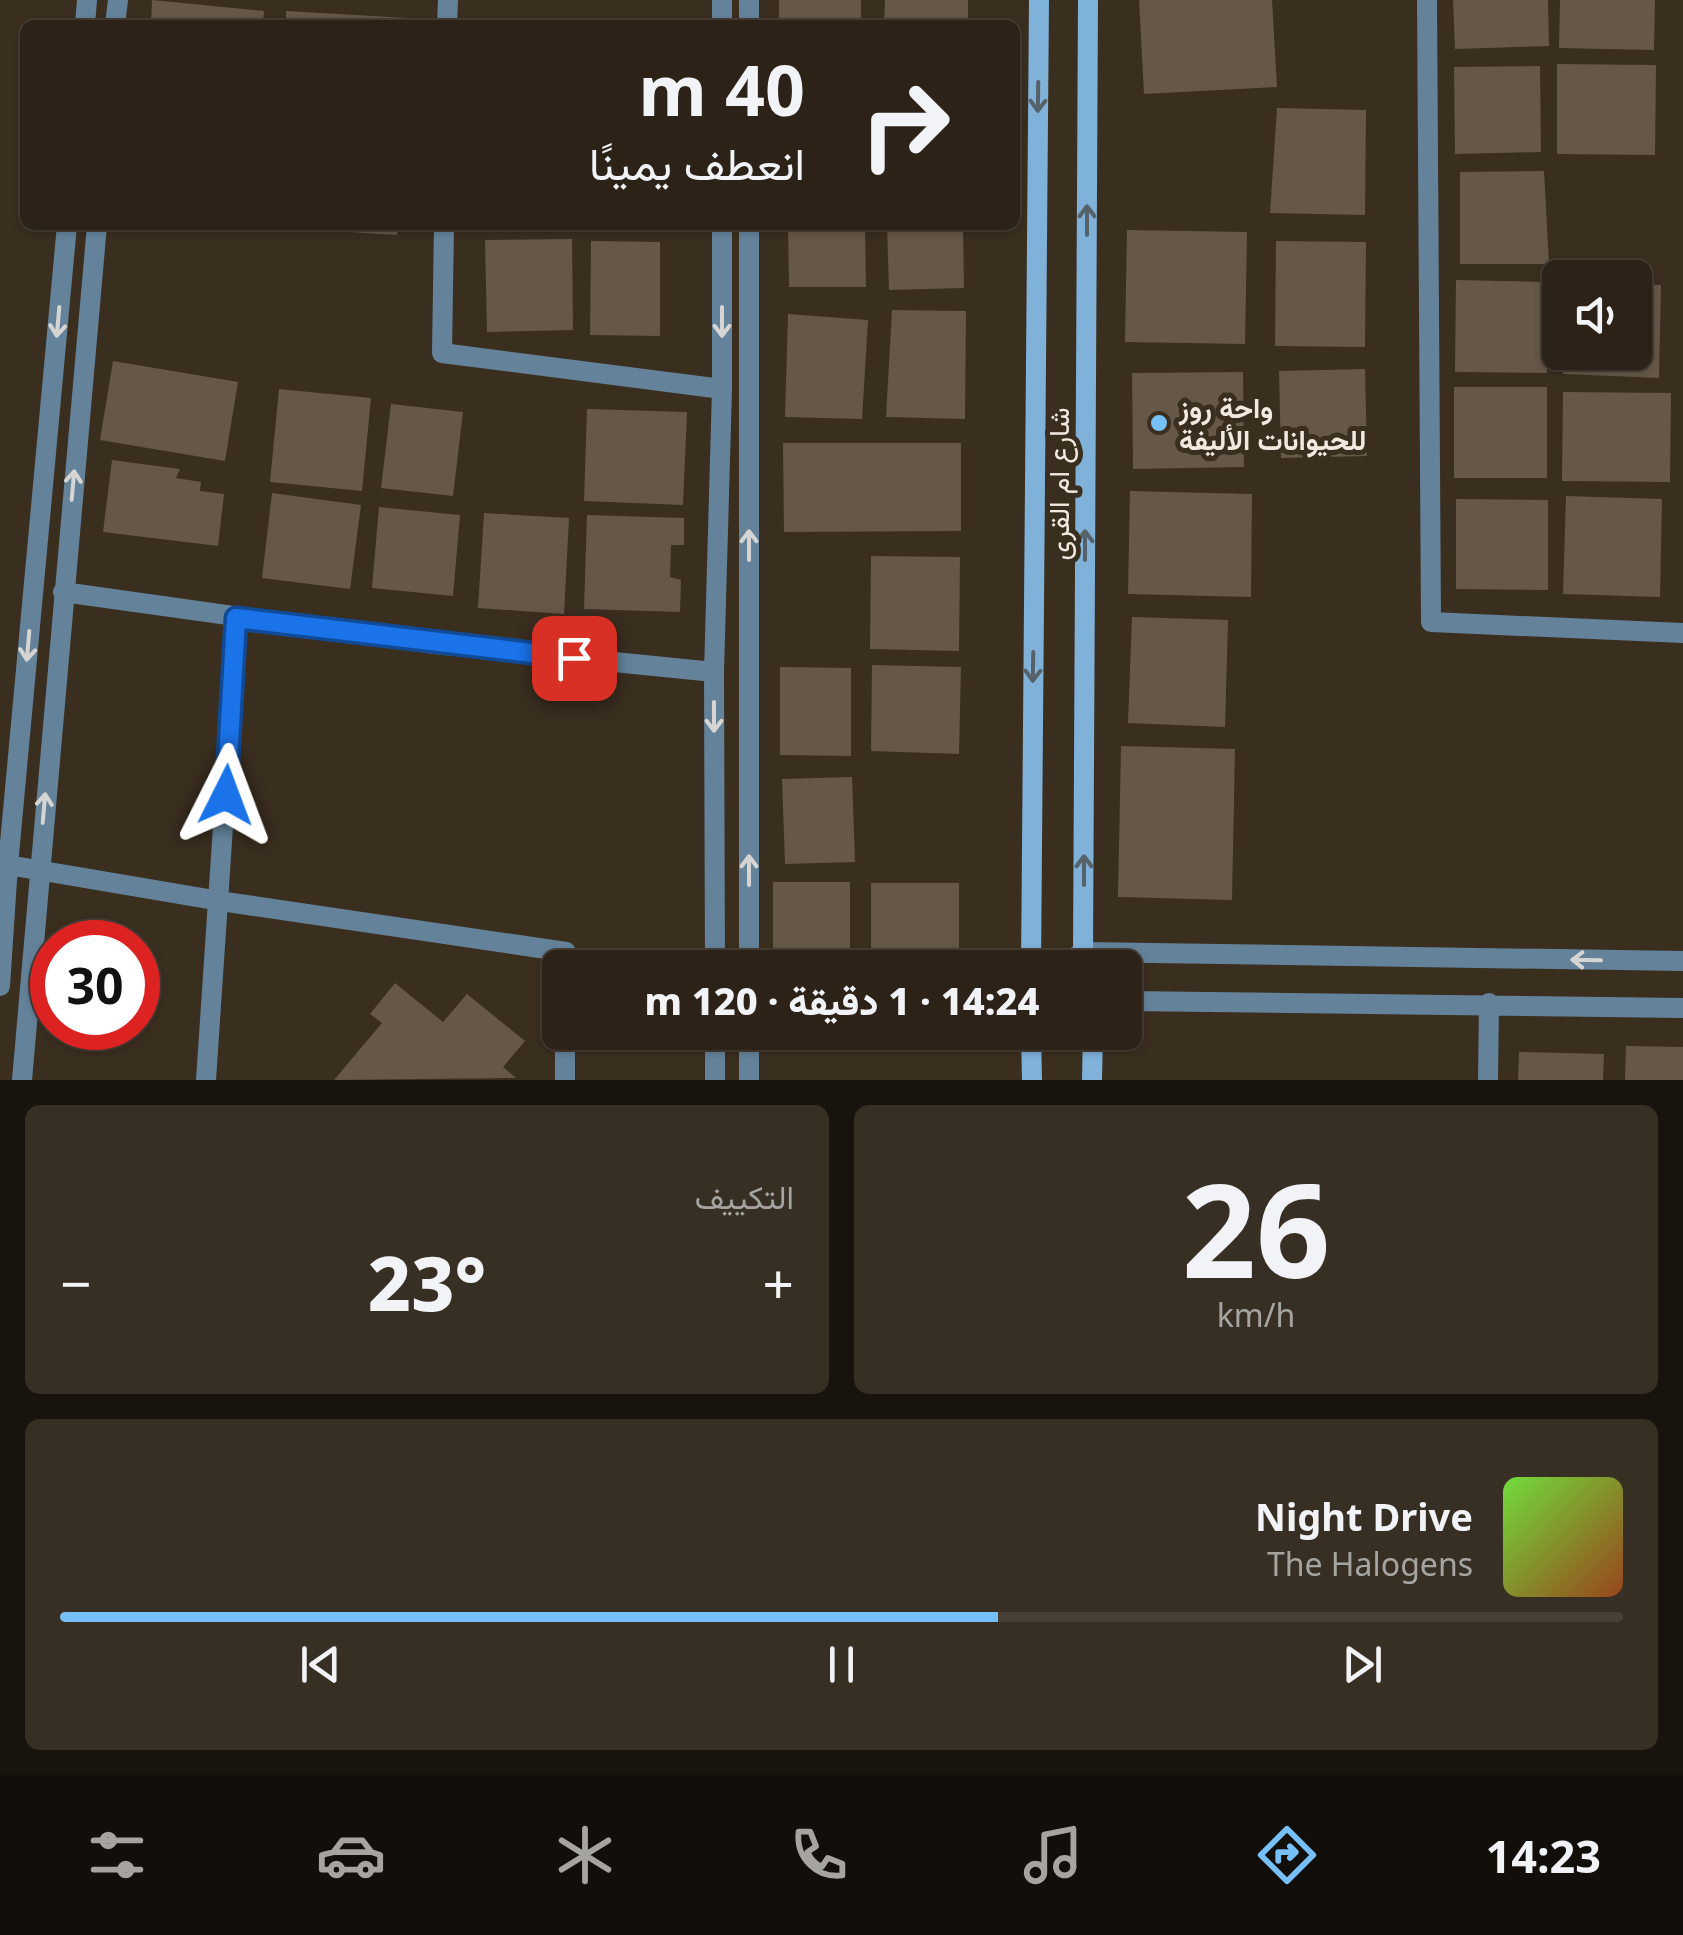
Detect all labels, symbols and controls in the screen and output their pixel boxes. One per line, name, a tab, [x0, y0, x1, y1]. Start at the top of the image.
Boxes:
text: 40 m	[638, 41, 805, 137]
icon: right	[840, 60, 970, 190]
one-way arrow	[1029, 81, 1048, 113]
text: انعطف يمينًا	[589, 132, 805, 193]
one-way arrow	[1078, 205, 1096, 238]
map controls	[1542, 260, 1652, 370]
button: sound	[1542, 260, 1652, 370]
one-way arrow	[48, 306, 67, 338]
one-way arrow	[712, 306, 732, 338]
place label: واحة روز للحيوانات الأليفة	[1178, 388, 1367, 458]
street label: شارع ام القرى	[1039, 407, 1078, 561]
marker: واحة روز للحيوانات الأليفة	[1148, 412, 1170, 434]
one-way arrow	[64, 469, 83, 501]
one-way arrow	[740, 530, 758, 562]
one-way arrow	[1076, 530, 1094, 562]
pin	[532, 616, 617, 701]
one-way arrow	[18, 629, 37, 661]
icon: arrive	[547, 631, 602, 686]
one-way arrow	[1024, 651, 1043, 683]
one-way arrow	[704, 700, 724, 733]
position arrow	[174, 743, 278, 847]
one-way arrow	[35, 793, 54, 825]
one-way arrow	[740, 855, 758, 888]
one-way arrow	[1074, 855, 1094, 888]
speed limit sign: 30	[30, 920, 160, 1050]
one-way arrow	[1570, 950, 1602, 970]
text: 14:24 · 1 دقيقة · 120 m	[645, 974, 1039, 1026]
text: 26	[1182, 1139, 1330, 1316]
text: التكييف	[695, 1175, 794, 1218]
text: 23°	[368, 1231, 486, 1333]
text: −	[60, 1245, 91, 1320]
text: +	[763, 1245, 794, 1320]
text: km/h	[1217, 1293, 1295, 1336]
text: Night Drive	[1255, 1490, 1473, 1542]
text: The Halogens	[1267, 1542, 1473, 1585]
icon: previous	[293, 1637, 348, 1692]
icon: pause	[814, 1637, 869, 1692]
icon: next	[1335, 1637, 1390, 1692]
icon: filters	[82, 1820, 152, 1890]
icon: car	[316, 1820, 386, 1890]
icon: climate	[550, 1820, 620, 1890]
icon: phone	[784, 1820, 854, 1890]
icon: music	[1018, 1820, 1088, 1890]
icon: directions	[1252, 1820, 1322, 1890]
text: 14:23	[1485, 1825, 1601, 1886]

